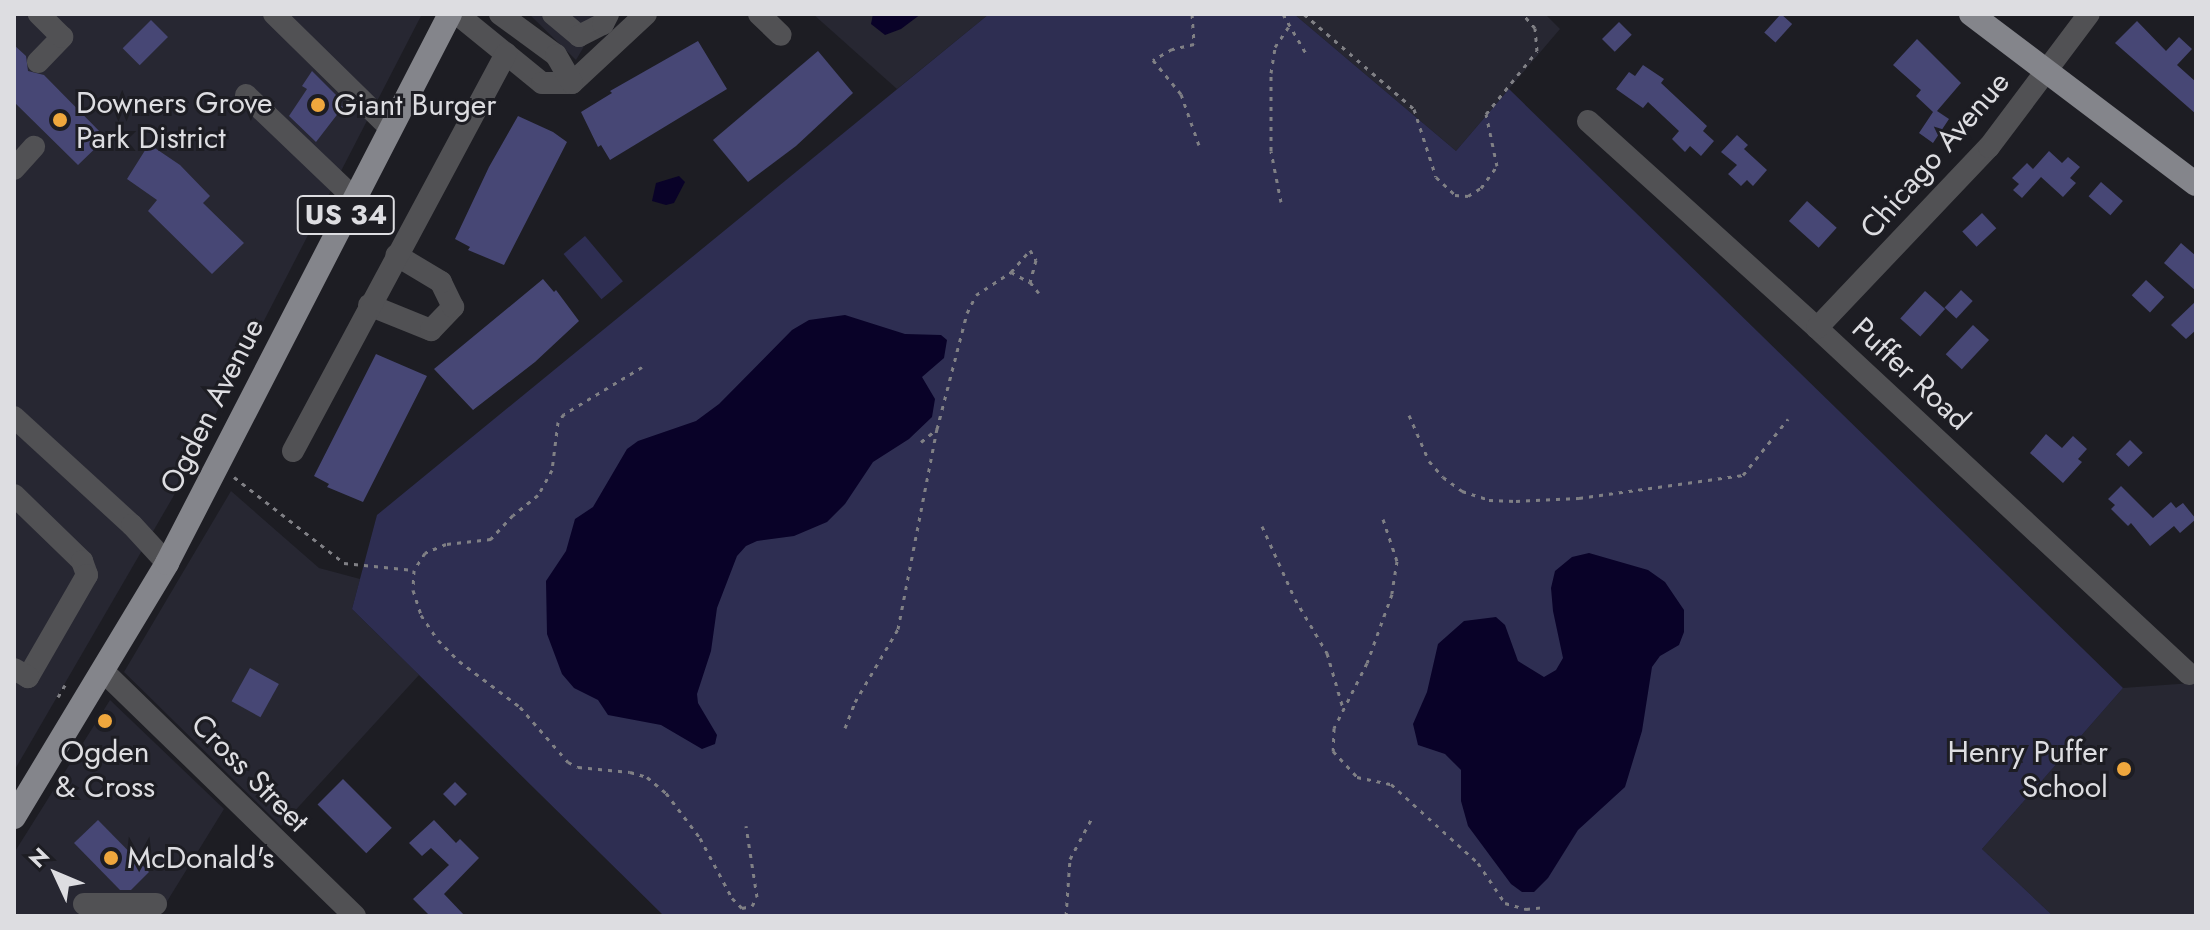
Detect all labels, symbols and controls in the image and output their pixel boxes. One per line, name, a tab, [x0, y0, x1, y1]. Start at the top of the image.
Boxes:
street label: Chicago Avenue	[1853, 64, 2017, 246]
place label: Downers Grove Park District	[76, 85, 273, 156]
place label: Giant Burger	[334, 87, 497, 123]
marker: Giant Burger	[309, 96, 327, 114]
marker: Downers Grove Park District	[51, 111, 69, 129]
road number: US 34	[296, 191, 396, 239]
street label: Puffer Road	[1845, 310, 1977, 438]
street label: Ogden Avenue	[152, 312, 272, 500]
street label: Cross Street	[184, 707, 316, 839]
marker: Ogden & Cross	[96, 712, 114, 730]
place label: Ogden & Cross	[55, 734, 155, 804]
place label: Henry Puffer School	[1947, 734, 2108, 804]
marker: Henry Puffer School	[2115, 760, 2133, 778]
north arrow	[16, 834, 96, 914]
text: N	[21, 840, 56, 875]
place label: McDonald's	[127, 840, 274, 876]
marker: McDonald's	[102, 849, 120, 867]

